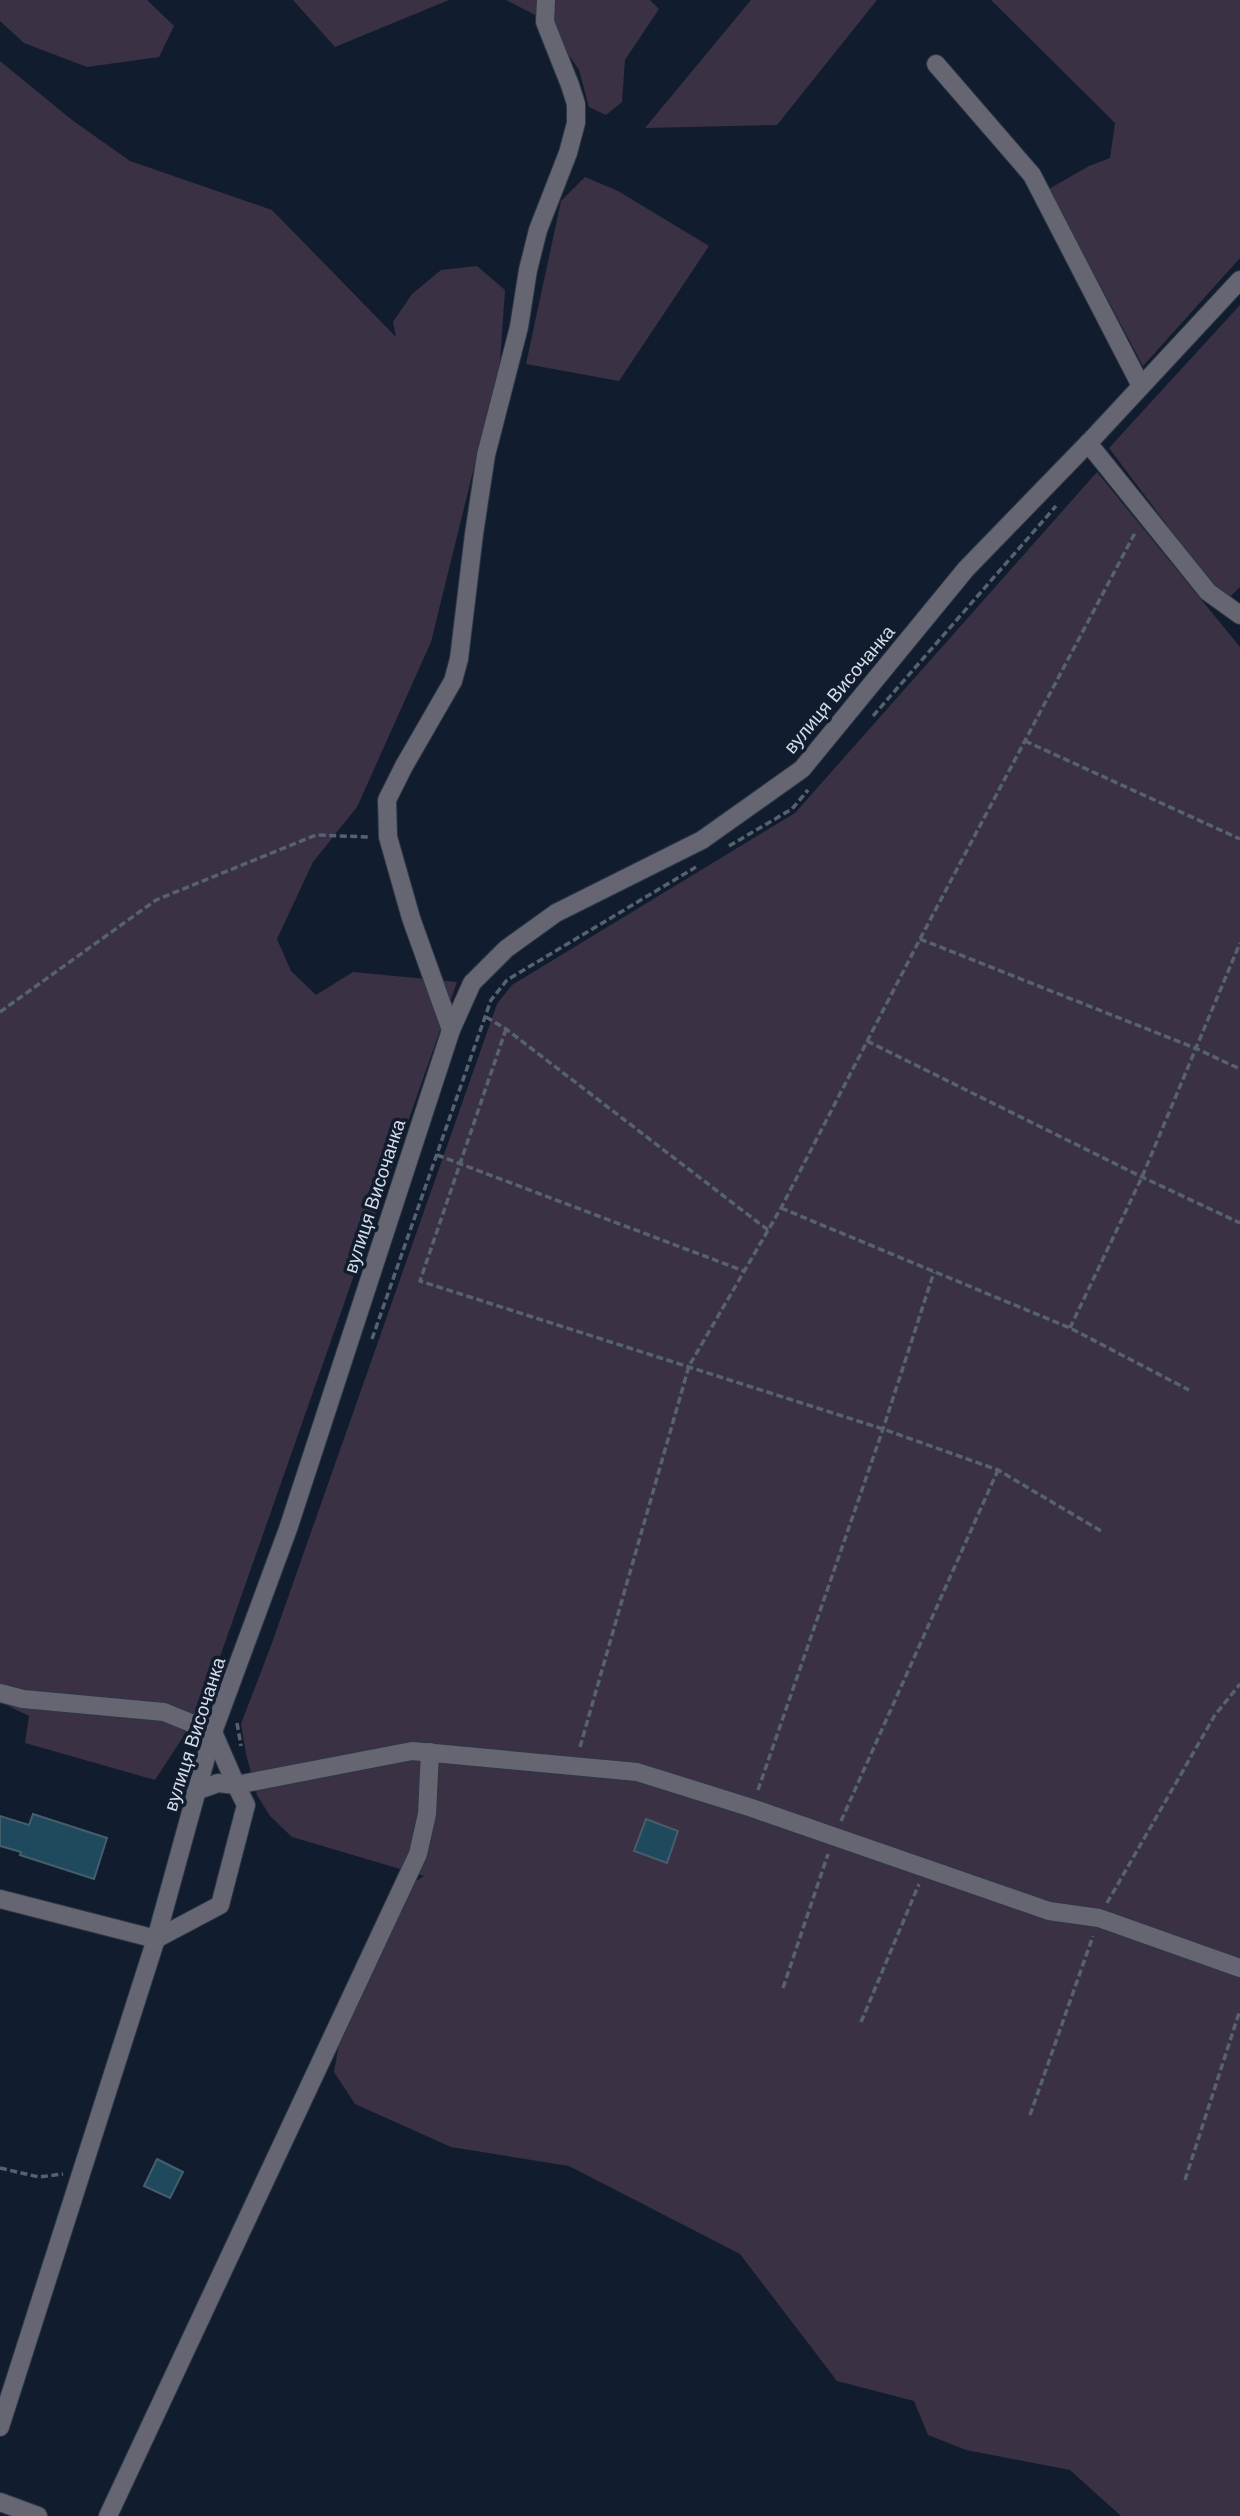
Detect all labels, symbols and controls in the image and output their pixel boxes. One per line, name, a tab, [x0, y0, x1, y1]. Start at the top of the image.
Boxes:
street label: вулиця Височанка	[780, 621, 899, 757]
street label: вулиця Височанка	[340, 1116, 409, 1276]
street label: вулиця Височанка	[160, 1654, 229, 1814]

